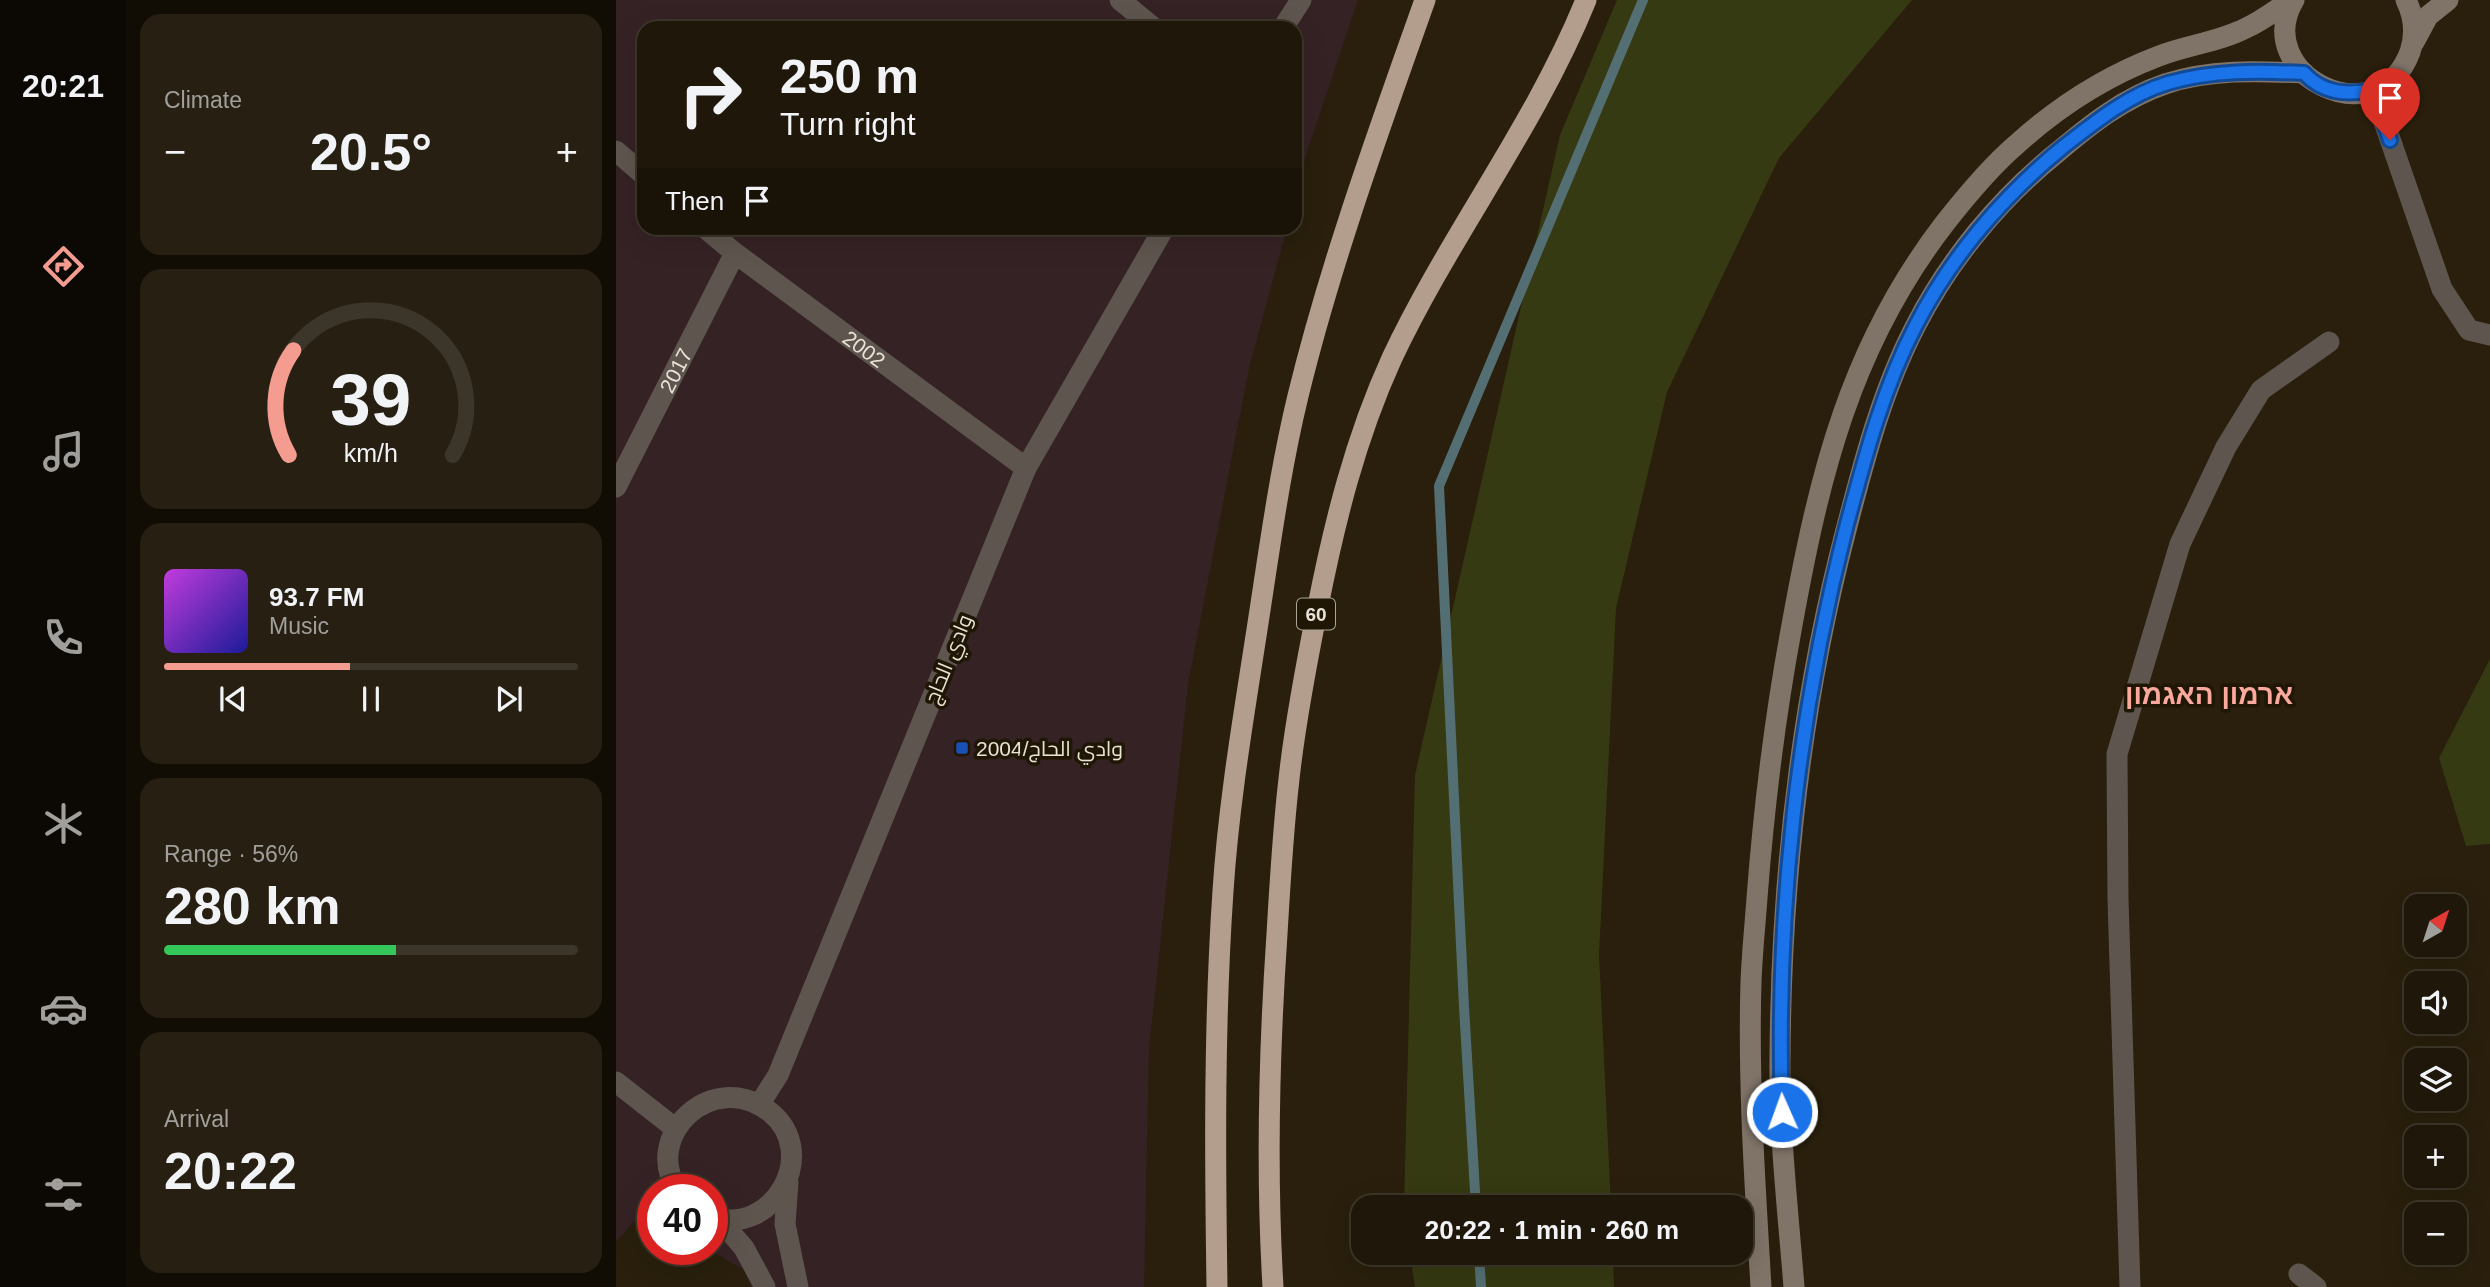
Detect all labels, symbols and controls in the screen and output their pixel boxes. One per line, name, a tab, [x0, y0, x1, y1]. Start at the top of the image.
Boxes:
icon: right	[665, 49, 756, 140]
text: 250 m	[780, 49, 919, 103]
text: 20:21	[22, 68, 104, 104]
pin	[2360, 68, 2420, 140]
icon: arrive	[2371, 79, 2409, 117]
text: Climate	[164, 87, 242, 113]
text: Turn right	[780, 106, 916, 142]
text: 20.5°	[310, 123, 432, 181]
text: −	[164, 131, 186, 173]
text: +	[556, 131, 578, 173]
icon: arrive	[738, 182, 776, 220]
text: Then	[665, 186, 724, 216]
icon: directions	[39, 242, 88, 291]
street label: 2002	[839, 326, 890, 372]
street label: 2017	[655, 344, 696, 396]
text: 39	[331, 359, 411, 440]
icon: music	[39, 427, 88, 476]
text: km/h	[344, 439, 398, 467]
text: 93.7 FM	[269, 582, 364, 612]
road number: 60	[1297, 598, 1335, 629]
street label: وادي الحاج	[920, 611, 981, 709]
icon: phone	[39, 613, 88, 662]
text: Music	[269, 613, 329, 639]
district label: ארמון האגמון	[2125, 679, 2293, 710]
icon: previous	[214, 680, 252, 718]
icon: pause	[352, 680, 390, 718]
icon: next	[490, 680, 528, 718]
place label: وادي الحاج/2004	[976, 737, 1123, 765]
marker: وادي الحاج/2004	[954, 740, 970, 756]
icon: climate	[39, 799, 88, 848]
text: Range · 56%	[164, 841, 298, 867]
text: 280 km	[164, 877, 340, 935]
north arrow	[2404, 894, 2468, 957]
map controls	[2404, 894, 2467, 1265]
button: sound	[2404, 971, 2467, 1034]
icon: car	[39, 984, 88, 1033]
button: layers	[2404, 1048, 2467, 1111]
position arrow	[1745, 1075, 1819, 1149]
text: Arrival	[164, 1106, 229, 1132]
button: +	[2404, 1125, 2467, 1188]
text: 20:22	[164, 1142, 297, 1200]
icon: filters	[39, 1170, 88, 1219]
speed limit sign: 40	[637, 1174, 728, 1265]
button: −	[2404, 1202, 2467, 1265]
text: 20:22 · 1 min · 260 m	[1425, 1215, 1679, 1245]

